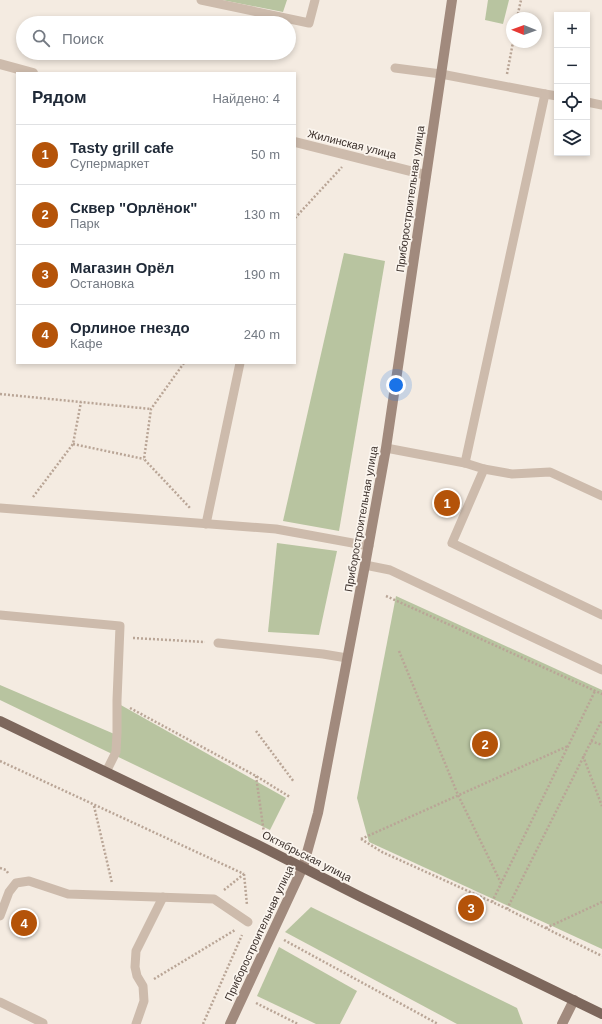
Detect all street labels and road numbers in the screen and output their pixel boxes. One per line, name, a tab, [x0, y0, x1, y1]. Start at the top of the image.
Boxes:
street label: Приборостроительная улица	[394, 124, 426, 273]
street label: Жилинская улица	[306, 127, 398, 161]
street label: Приборостроительная улица	[342, 444, 380, 593]
street label: Октябрьская улица	[260, 828, 354, 884]
street label: Приборостроительная улица	[222, 863, 296, 1003]

